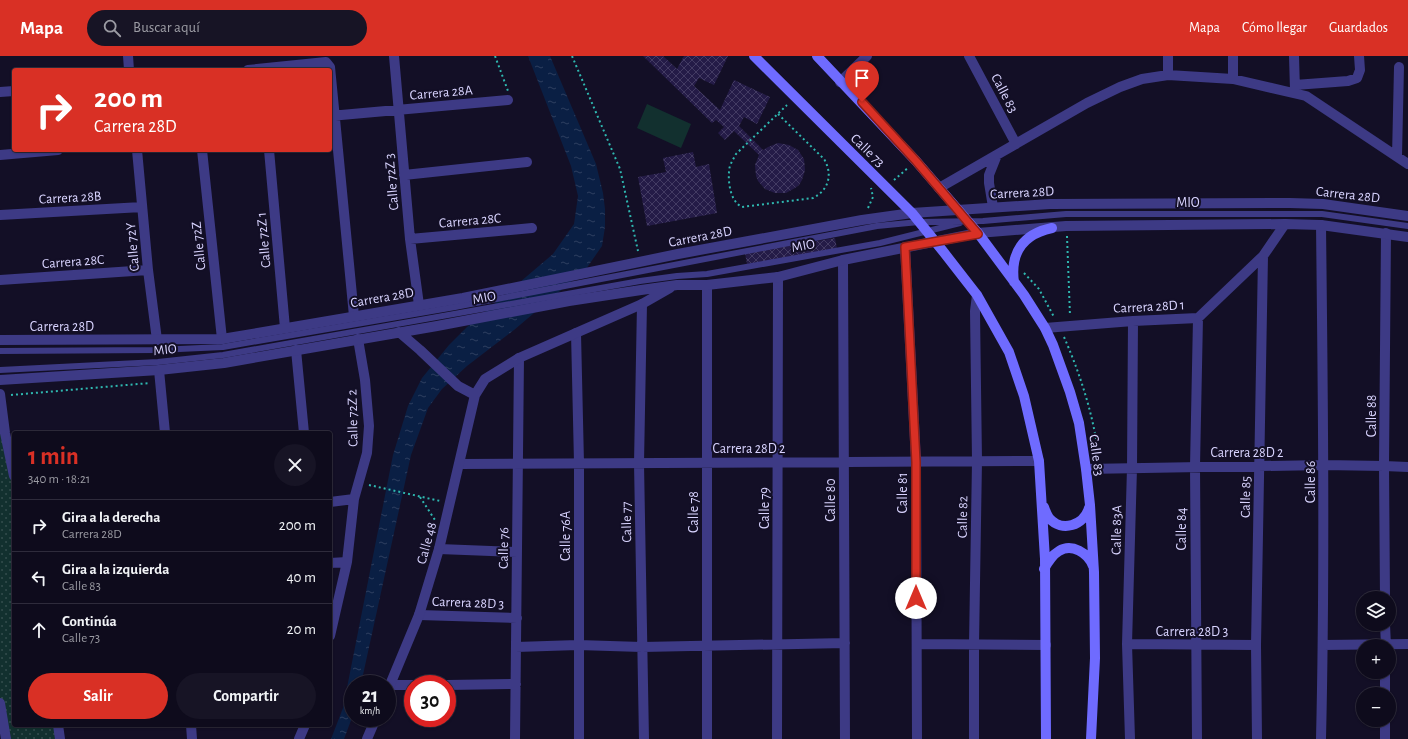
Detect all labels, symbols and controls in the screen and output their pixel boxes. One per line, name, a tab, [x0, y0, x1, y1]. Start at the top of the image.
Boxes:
search box	[87, 10, 367, 46]
icon: search	[101, 17, 123, 39]
text: Mapa	[20, 19, 63, 38]
text: Buscar aquí	[133, 20, 200, 35]
text: Mapa	[1189, 21, 1220, 35]
text: Cómo llegar	[1242, 21, 1307, 35]
text: Guardados	[1329, 21, 1388, 35]
pin	[845, 61, 879, 102]
icon: arrive	[851, 67, 873, 89]
street label: Calle 83	[988, 72, 1020, 115]
street label: Carrera 28A	[409, 83, 473, 103]
icon: right	[28, 84, 80, 136]
text: 200 m	[94, 85, 163, 113]
text: Carrera 28D	[94, 118, 177, 136]
street label: Calle 73	[848, 131, 887, 170]
street label: Calle 72Z 3	[383, 153, 401, 211]
street label: Carrera 28D	[990, 184, 1055, 202]
street label: Carrera 28D	[1315, 185, 1381, 205]
street label: Carrera 28B	[38, 189, 102, 207]
street label: MIO	[1176, 196, 1200, 210]
street label: Calle 72Z 1	[255, 211, 273, 268]
street label: Carrera 28C	[438, 211, 502, 231]
street label: Calle 72Y	[124, 221, 142, 272]
street label: Calle 72Z	[189, 221, 209, 271]
street label: Carrera 28D	[667, 224, 733, 250]
street label: MIO	[790, 237, 816, 255]
street label: Carrera 28C	[41, 253, 105, 271]
street label: Carrera 28D	[349, 286, 415, 310]
street label: MIO	[471, 289, 497, 307]
street label: Carrera 28D 1	[1113, 298, 1185, 316]
street label: Carrera 28D	[30, 320, 94, 334]
street label: MIO	[153, 342, 178, 358]
street label: Calle 72Z 2	[345, 389, 361, 447]
street label: Calle 88	[1365, 395, 1379, 437]
street label: Calle 83	[1086, 433, 1106, 477]
street label: Carrera 28D 2	[713, 442, 785, 456]
button: close	[274, 444, 316, 486]
text: 1 min	[28, 445, 79, 469]
street label: Carrera 28D 2	[1211, 446, 1283, 460]
street label: Calle 86	[1304, 461, 1318, 503]
text: 340 m · 18:21	[28, 473, 90, 486]
street label: Calle 81	[896, 473, 910, 513]
street label: Calle 85	[1239, 476, 1253, 518]
street label: Calle 80	[824, 478, 838, 522]
street label: Calle 79	[758, 487, 772, 529]
street label: Calle 78	[687, 491, 701, 533]
street label: Calle 82	[956, 496, 970, 538]
street label: Calle 77	[620, 501, 634, 543]
street label: Calle 83A	[1110, 505, 1124, 555]
street label: Calle 84	[1175, 507, 1189, 550]
text: Gira a la derecha	[62, 510, 161, 525]
street label: Calle 76A	[559, 511, 573, 561]
icon: right	[28, 515, 50, 537]
text: 200 m	[279, 518, 316, 533]
street label: Calle 48	[415, 521, 439, 566]
street label: Calle 76	[497, 527, 511, 569]
text: Carrera 28D	[62, 528, 122, 541]
text: Gira a la izquierda	[62, 562, 169, 577]
icon: left	[28, 567, 50, 589]
text: 40 m	[286, 570, 316, 585]
position arrow	[895, 577, 937, 619]
text: Calle 83	[62, 580, 101, 593]
map controls	[1356, 591, 1396, 727]
button: layers	[1356, 591, 1396, 631]
street label: Carrera 28D 3	[432, 595, 505, 611]
text: Continúa	[62, 614, 117, 629]
icon: ahead	[28, 619, 50, 641]
text: 20 m	[287, 622, 316, 637]
street label: Carrera 28D 3	[1156, 625, 1228, 639]
text: Calle 73	[62, 632, 100, 645]
button: +	[1356, 639, 1396, 679]
button: Salir	[28, 673, 168, 719]
button: Compartir	[176, 673, 316, 719]
speed limit sign: 30	[404, 675, 456, 727]
text: 21	[362, 686, 378, 706]
button: −	[1356, 687, 1396, 727]
text: km/h	[360, 706, 380, 716]

